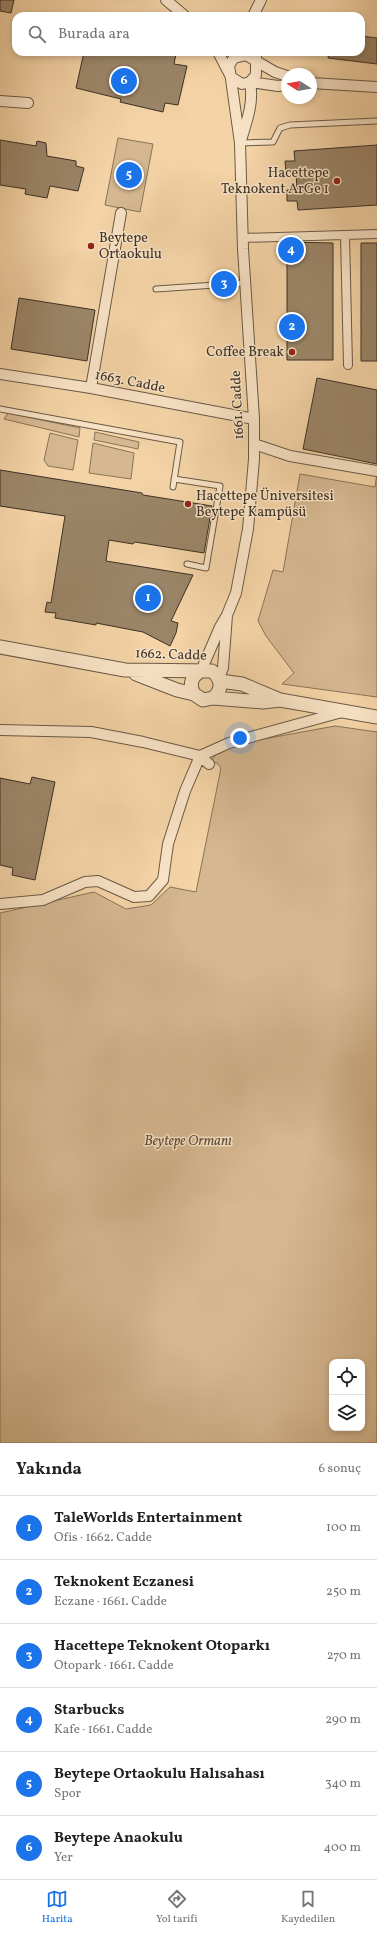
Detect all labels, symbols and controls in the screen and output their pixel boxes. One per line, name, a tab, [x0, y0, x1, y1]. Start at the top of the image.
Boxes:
search box	[12, 12, 365, 56]
icon: search	[26, 23, 48, 45]
text: Burada ara	[58, 24, 130, 45]
pin: 6	[111, 66, 137, 96]
north arrow	[281, 68, 317, 104]
pin: 5	[116, 160, 142, 190]
place label: Hacettepe Teknokent ArGe 1	[221, 164, 329, 199]
marker: Hacettepe Teknokent ArGe 1	[332, 176, 342, 186]
place label: Beytepe Ortaokulu	[99, 229, 162, 264]
pin: 4	[278, 235, 304, 265]
marker: Beytepe Ortaokulu	[86, 241, 96, 251]
pin: 3	[211, 269, 237, 299]
pin: 2	[279, 312, 305, 342]
place label: Coffee Break	[206, 343, 284, 362]
marker: Coffee Break	[287, 347, 297, 357]
street label: 1663. Cadde	[93, 366, 167, 398]
street label: 1661. Cadde	[227, 369, 249, 440]
place label: Hacettepe Üniversitesi Beytepe Kampüsü	[196, 487, 334, 522]
marker: Hacettepe Üniversitesi Beytepe Kampüsü	[183, 499, 193, 509]
pin: 1	[135, 583, 161, 613]
street label: 1662. Cadde	[135, 644, 208, 666]
your location	[230, 728, 250, 748]
park label: Beytepe Ormanı	[144, 1132, 232, 1151]
map controls	[329, 1359, 365, 1431]
button: locate	[329, 1359, 365, 1395]
button: layers	[329, 1395, 365, 1431]
text: Yakında	[16, 1458, 82, 1481]
text: 6 sonuç	[318, 1460, 361, 1478]
text: TaleWorlds Entertainment	[54, 1508, 242, 1529]
text: 1	[26, 1519, 32, 1537]
text: 100 m	[326, 1519, 361, 1537]
text: Ofis · 1662. Cadde	[54, 1529, 152, 1547]
text: Teknokent Eczanesi	[54, 1572, 194, 1593]
text: 2	[26, 1583, 32, 1601]
text: 250 m	[326, 1583, 361, 1601]
text: Eczane · 1661. Cadde	[54, 1593, 167, 1611]
text: Hacettepe Teknokent Otoparkı	[54, 1636, 270, 1657]
text: 3	[26, 1647, 32, 1665]
text: 270 m	[327, 1647, 361, 1665]
text: Otopark · 1661. Cadde	[54, 1657, 174, 1675]
text: Starbucks	[54, 1700, 124, 1721]
text: 4	[25, 1711, 33, 1729]
text: 290 m	[325, 1711, 361, 1729]
text: Kafe · 1661. Cadde	[54, 1721, 152, 1739]
text: Beytepe Ortaokulu Halısahası	[54, 1764, 265, 1785]
text: 5	[26, 1775, 32, 1793]
text: 340 m	[325, 1775, 361, 1793]
text: Spor	[54, 1785, 81, 1803]
text: Beytepe Anaokulu	[54, 1828, 183, 1849]
text: 6	[25, 1839, 33, 1857]
text: 400 m	[324, 1839, 361, 1857]
text: Yer	[54, 1849, 73, 1867]
tab: Harita	[42, 1888, 73, 1927]
tab: Yol tarifi	[156, 1888, 198, 1927]
tab: Kaydedilen	[281, 1888, 335, 1927]

